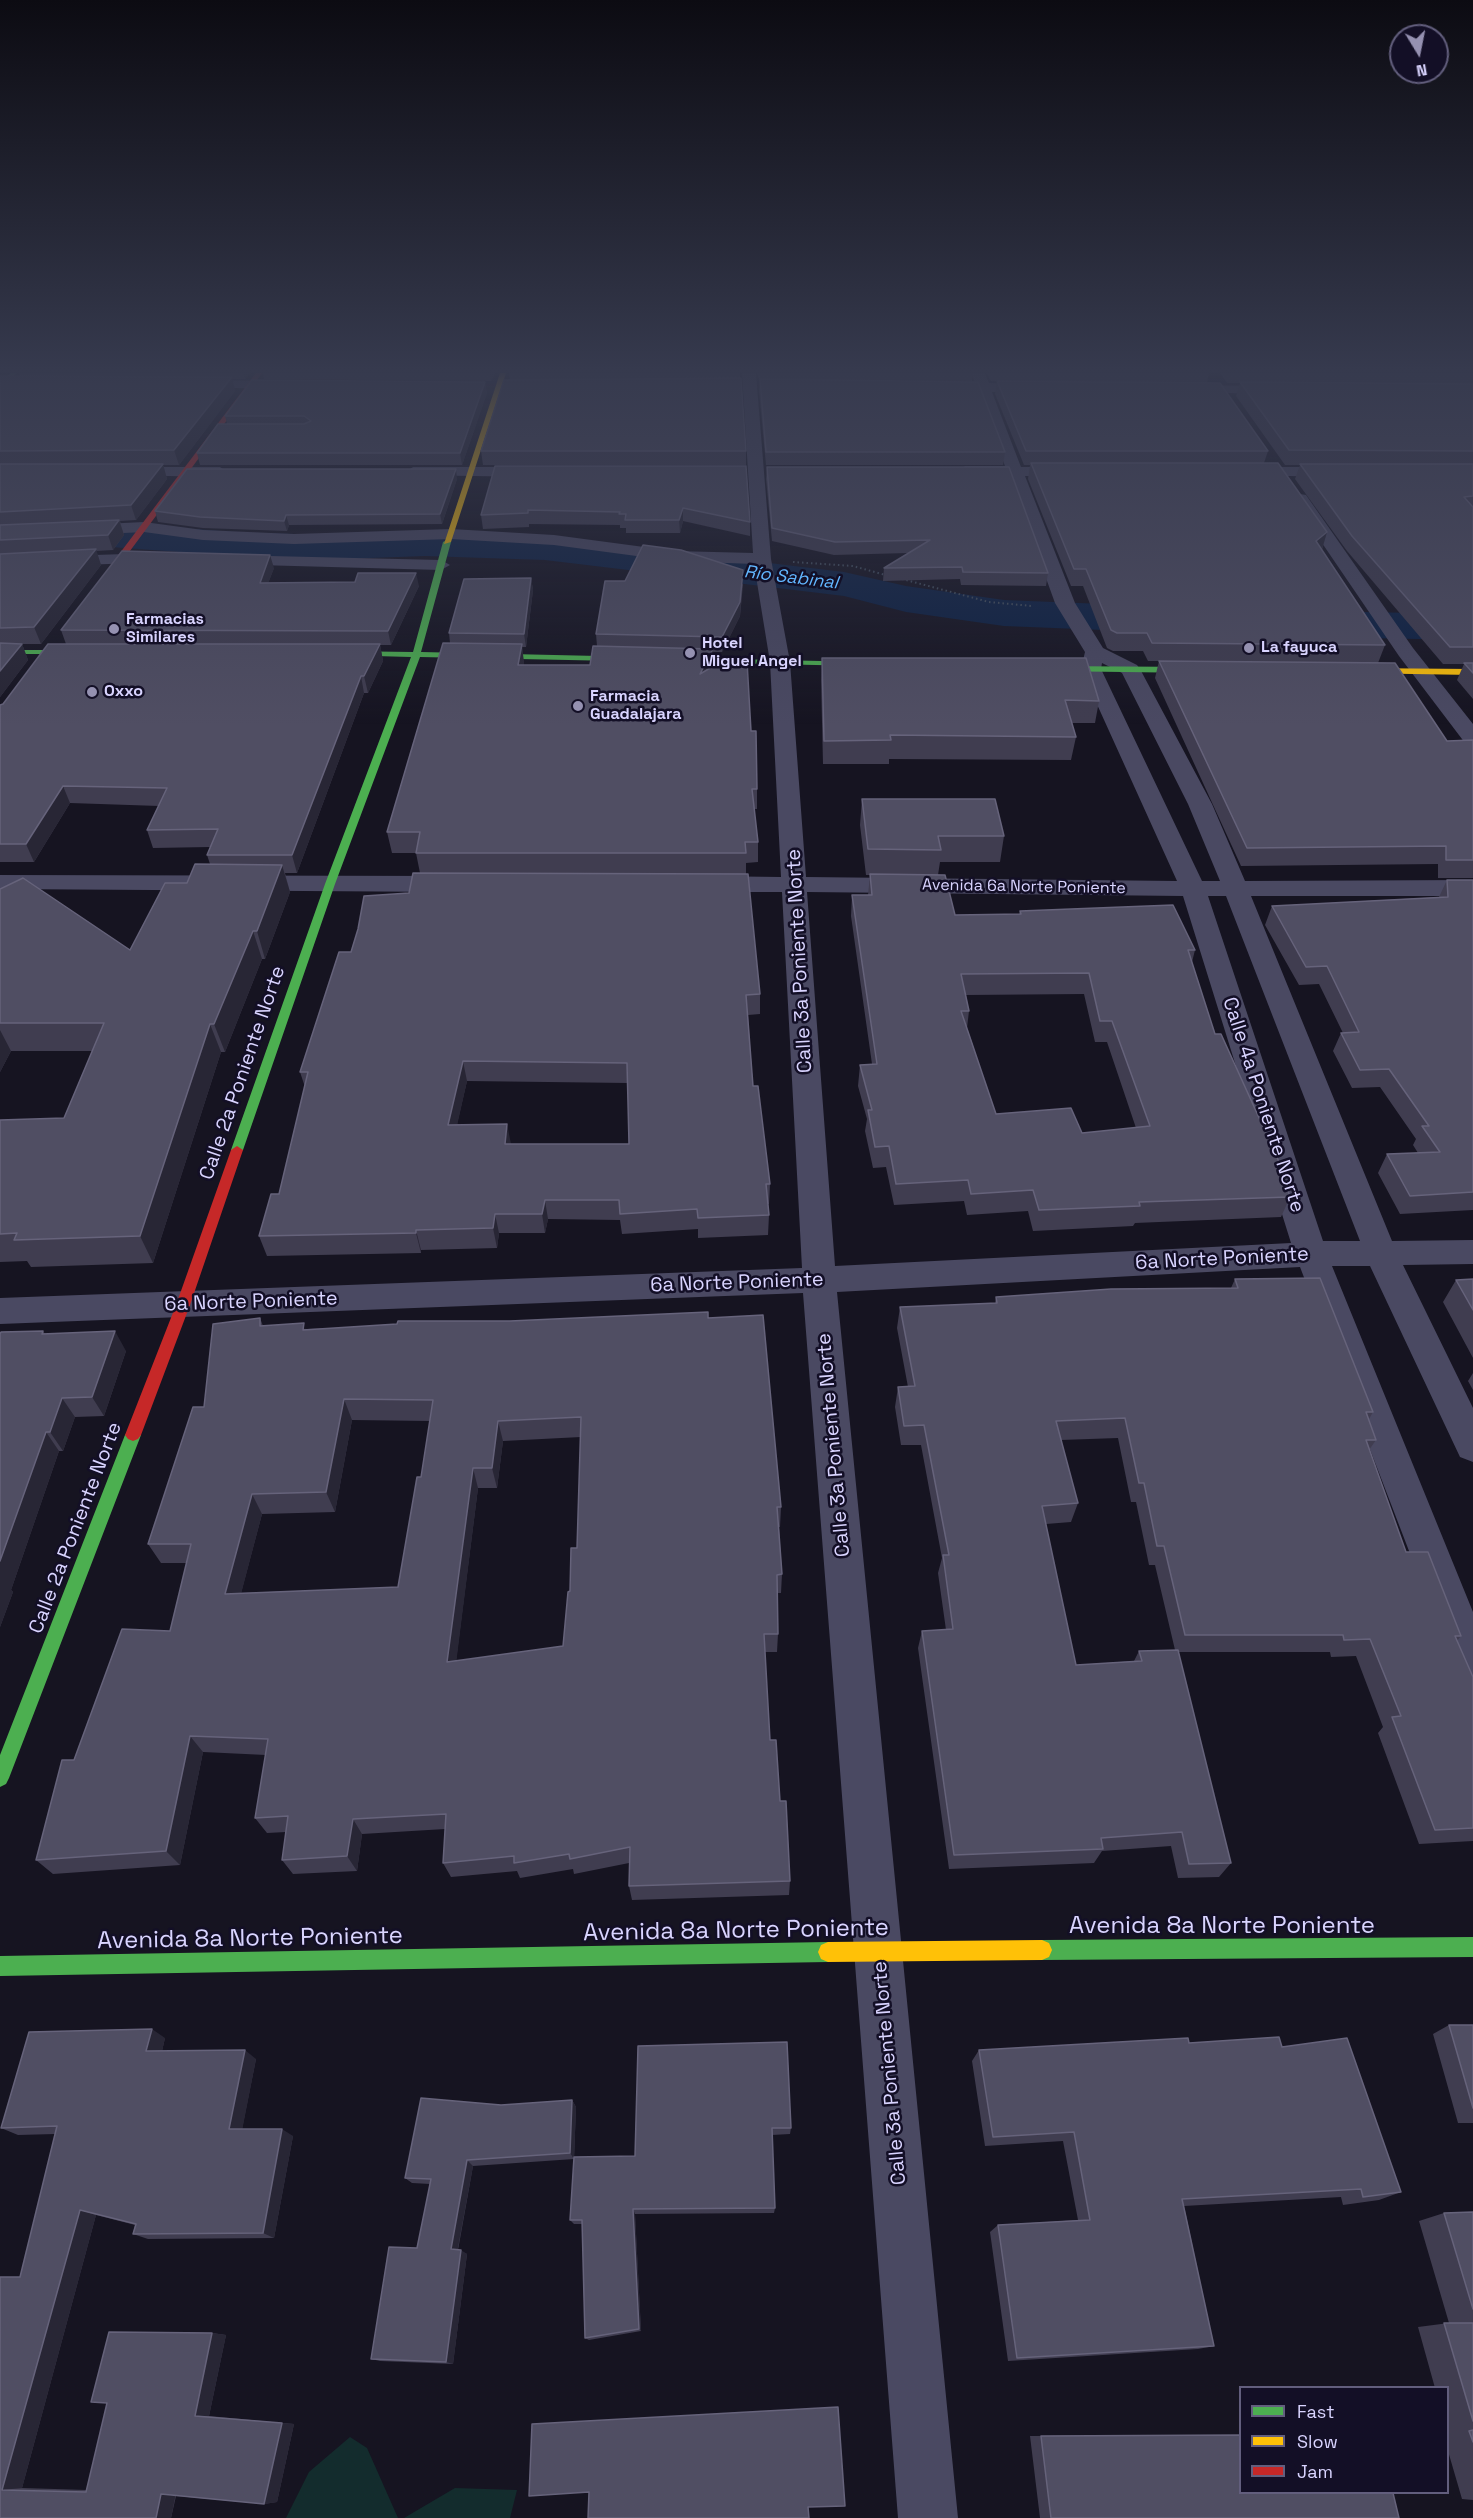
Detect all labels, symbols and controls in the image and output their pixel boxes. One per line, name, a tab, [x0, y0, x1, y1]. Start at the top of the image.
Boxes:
north arrow	[1389, 24, 1449, 84]
text: N	[1415, 59, 1429, 82]
water label: Río Sabinal	[743, 562, 839, 594]
place label: Farmacias Similares	[126, 610, 204, 648]
marker: Farmacias Similares	[107, 622, 121, 636]
place label: Hotel Miguel Angel	[702, 634, 802, 672]
place label: La fayuca	[1261, 638, 1337, 658]
marker: La fayuca	[1242, 641, 1256, 655]
marker: Hotel Miguel Angel	[683, 646, 697, 660]
place label: Oxxo	[104, 682, 143, 702]
marker: Oxxo	[85, 685, 99, 699]
place label: Farmacia Guadalajara	[590, 687, 681, 725]
marker: Farmacia Guadalajara	[571, 699, 585, 713]
street label: Calle 3a Poniente Norte	[782, 848, 818, 1074]
street label: Avenida 6a Norte Poniente	[922, 876, 1126, 898]
street label: Calle 2a Poniente Norte	[195, 963, 291, 1183]
street label: Calle 4a Poniente Norte	[1217, 994, 1309, 1216]
street label: 6a Norte Poniente	[1135, 1242, 1309, 1276]
street label: 6a Norte Poniente	[650, 1268, 824, 1298]
street label: 6a Norte Poniente	[164, 1287, 338, 1317]
street label: Calle 3a Poniente Norte	[812, 1332, 856, 1558]
street label: Calle 2a Poniente Norte	[25, 1419, 127, 1637]
street label: Avenida 8a Norte Poniente	[1069, 1912, 1375, 1940]
street label: Avenida 8a Norte Poniente	[583, 1914, 889, 1948]
street label: Avenida 8a Norte Poniente	[97, 1922, 403, 1956]
street label: Calle 3a Poniente Norte	[868, 1960, 912, 2186]
legend	[1239, 2386, 1449, 2494]
text: Fast	[1297, 2400, 1334, 2423]
text: Slow	[1297, 2430, 1338, 2453]
text: Jam	[1297, 2460, 1333, 2483]

